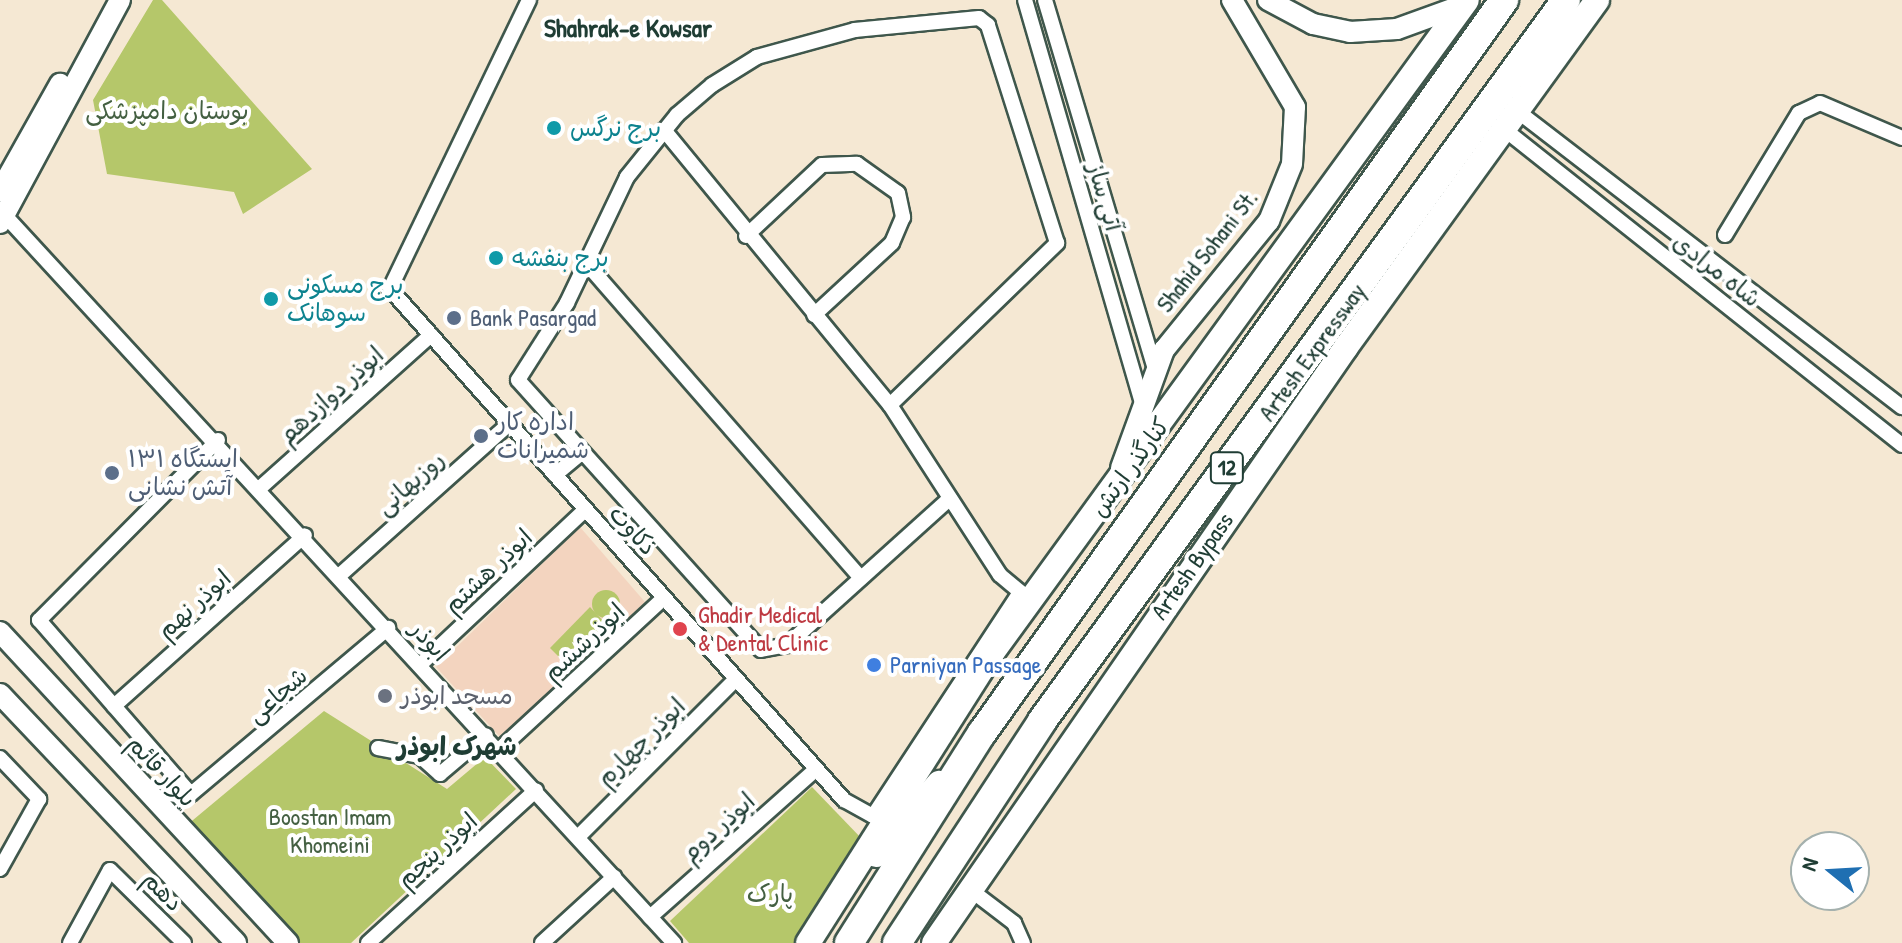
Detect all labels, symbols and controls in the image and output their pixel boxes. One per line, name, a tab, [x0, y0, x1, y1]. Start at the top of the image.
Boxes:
district label: Shahrak-e Kowsar	[544, 12, 712, 44]
park label: بوستان دامپزشکی	[85, 97, 249, 125]
place label: برج نرگس	[570, 114, 661, 142]
marker: برج نرگس	[545, 119, 563, 137]
street label: آتی ساز	[1082, 160, 1128, 234]
street label: Shahid Sohani St.	[1150, 184, 1264, 318]
street label: شاه مرادی	[1667, 227, 1767, 313]
place label: برج بنفشه	[512, 244, 609, 272]
marker: برج بنفشه	[487, 249, 505, 267]
place label: برج مسکونی سوهانک	[287, 271, 403, 327]
street label: Artesh Expressway	[1252, 278, 1372, 426]
marker: برج مسکونی سوهانک	[262, 290, 280, 308]
place label: Bank Pasargad	[470, 304, 596, 332]
marker: Bank Pasargad	[445, 309, 463, 327]
street label: ابوذر دوازدهم	[272, 340, 390, 450]
place label: اداره کار شمیرانات	[497, 408, 589, 464]
street label: کنارگذر ارتش	[1084, 412, 1176, 522]
marker: اداره کار شمیرانات	[472, 427, 490, 445]
place label: ایستگاه ۱۳۱ آتش نشانی	[128, 445, 238, 501]
street label: روزبهانی	[370, 445, 450, 521]
road number: 12	[1209, 450, 1245, 486]
marker: ایستگاه ۱۳۱ آتش نشانی	[103, 464, 121, 482]
street label: ذکاوت	[603, 499, 663, 561]
street label: Artesh Bypass	[1145, 507, 1239, 625]
street label: ابوذر هشتم	[438, 523, 538, 619]
street label: ابوذر نهم	[151, 563, 237, 645]
street label: ابوذرششم	[537, 597, 631, 687]
place label: Ghadir Medical & Dental Clinic	[698, 601, 828, 657]
street label: ابوذر	[404, 615, 456, 667]
marker: Ghadir Medical & Dental Clinic	[669, 618, 691, 640]
place label: Parniyan Passage	[890, 651, 1041, 679]
marker: Parniyan Passage	[865, 656, 883, 674]
street label: شجاعی	[241, 661, 313, 729]
place label: مسجد ابوذر	[401, 682, 513, 710]
marker: مسجد ابوذر	[376, 687, 394, 705]
street label: ابوذر چهارم	[591, 692, 691, 792]
street label: بلوار قائم	[122, 729, 202, 813]
district label: شهرک ابوذر	[397, 730, 517, 762]
street label: ابوذر دوم	[675, 787, 761, 867]
park label: Boostan Imam Khomeini	[269, 803, 391, 859]
street label: ابوذر پنجم	[391, 806, 483, 894]
north arrow	[1790, 831, 1870, 911]
text: N	[1793, 854, 1825, 874]
street label: دهم	[137, 865, 189, 917]
park label: پارک	[747, 880, 793, 908]

